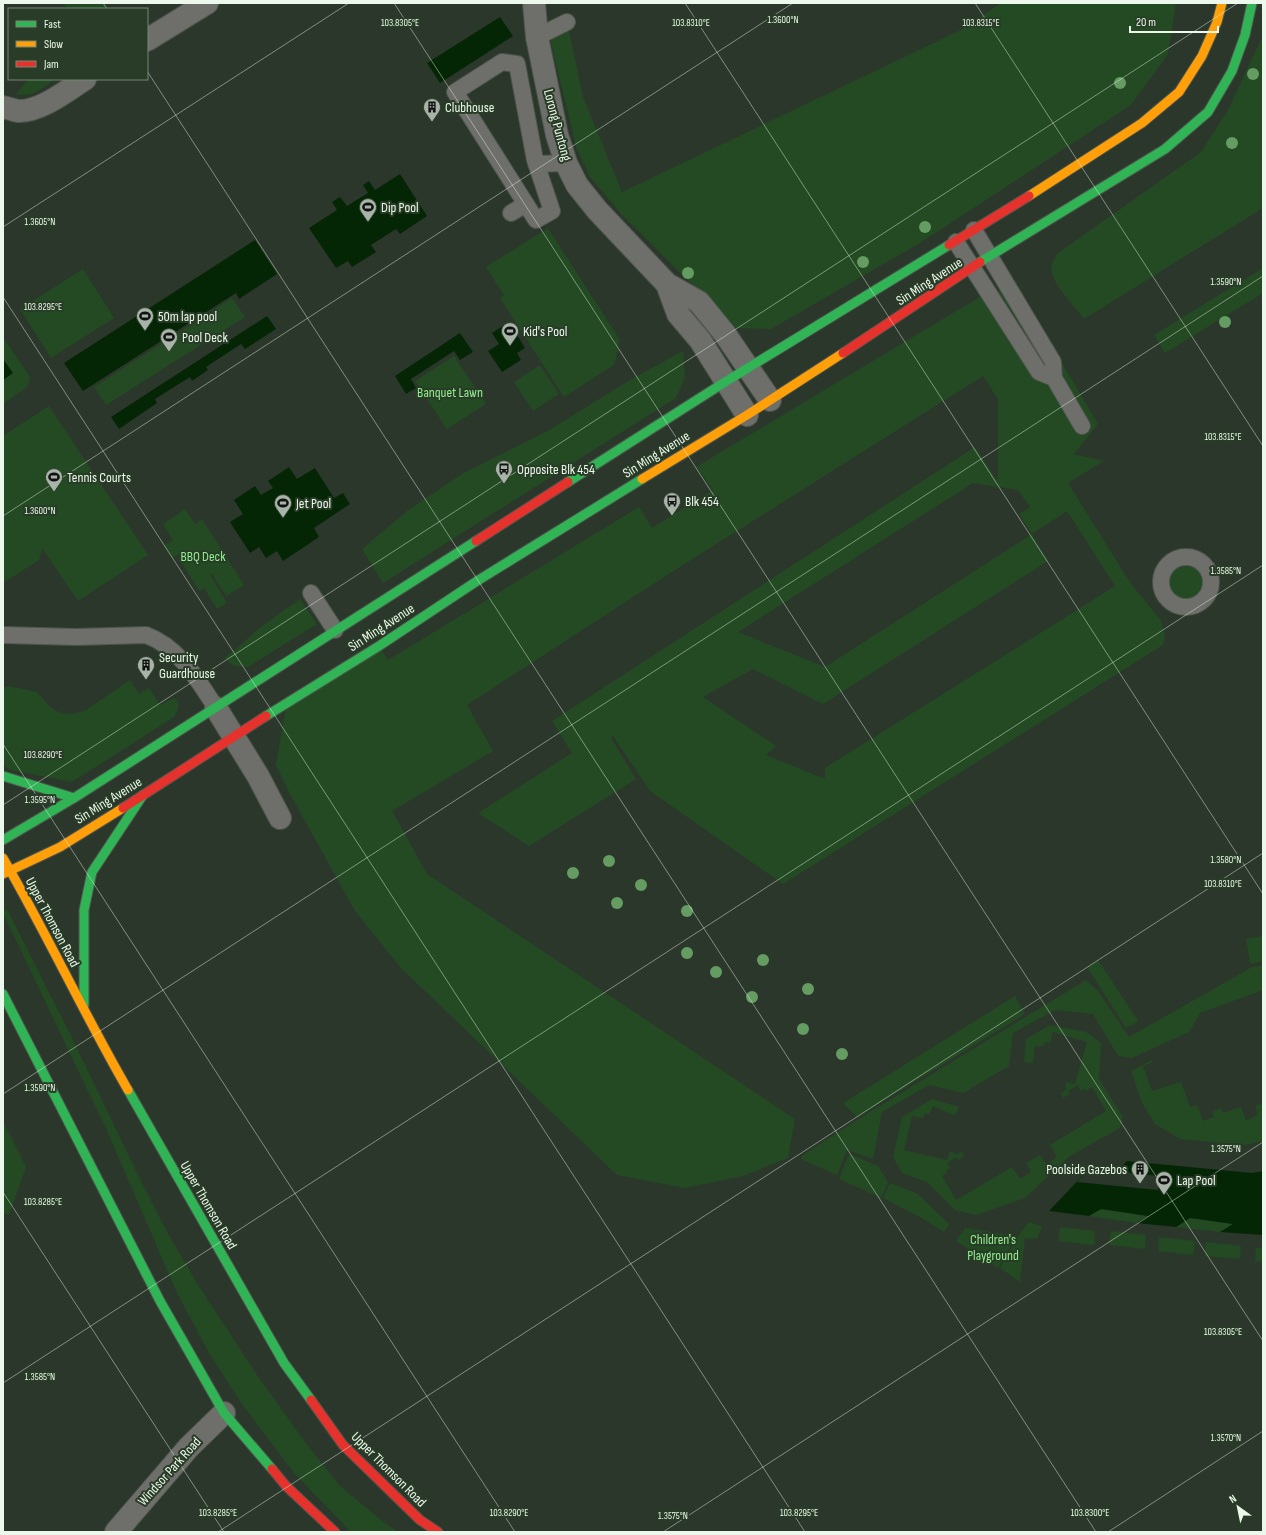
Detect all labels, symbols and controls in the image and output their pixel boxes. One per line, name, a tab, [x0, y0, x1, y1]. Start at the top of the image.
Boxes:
legend	[8, 8, 148, 80]
scale bar	[1130, 8, 1218, 34]
text: 1.3600°N	[767, 14, 799, 26]
text: 20 m	[1136, 15, 1156, 30]
text: Fast	[44, 17, 61, 32]
text: 103.8305°E	[381, 17, 419, 29]
text: 103.8310°E	[672, 17, 710, 29]
text: 103.8315°E	[962, 17, 1000, 29]
text: Slow	[44, 37, 63, 52]
text: Jam	[43, 57, 59, 72]
street label: Lorong Puntong	[540, 87, 575, 163]
building icon: Clubhouse	[422, 97, 442, 122]
place label: Clubhouse	[445, 99, 494, 116]
sports icon: Dip Pool	[358, 197, 378, 222]
place label: Dip Pool	[381, 199, 419, 216]
text: 1.3605°N	[25, 216, 55, 228]
street label: Sin Ming Avenue	[893, 254, 966, 309]
text: 1.3590°N	[1211, 276, 1241, 288]
text: 103.8295°E	[24, 301, 62, 313]
sports icon: 50m lap pool	[135, 306, 155, 331]
place label: 50m lap pool	[158, 308, 217, 325]
sports icon: Kid's Pool	[500, 321, 520, 346]
place label: Kid's Pool	[523, 323, 567, 340]
sports icon: Pool Deck	[159, 327, 179, 352]
place label: Pool Deck	[182, 329, 228, 346]
park label: Banquet Lawn	[417, 384, 483, 401]
street label: Sin Ming Avenue	[620, 427, 693, 482]
text: 103.8315°E	[1204, 431, 1242, 443]
bus stop icon: Opposite Blk 454	[494, 459, 514, 484]
place label: Opposite Blk 454	[517, 461, 595, 478]
sports icon: Tennis Courts	[44, 467, 64, 492]
place label: Tennis Courts	[67, 469, 131, 486]
bus stop icon: Blk 454	[662, 491, 682, 516]
sports icon: Jet Pool	[273, 493, 293, 518]
place label: Blk 454	[685, 493, 719, 510]
place label: Jet Pool	[295, 495, 331, 512]
text: 1.3600°N	[24, 505, 56, 517]
park label: BBQ Deck	[180, 548, 226, 565]
text: 1.3585°N	[1211, 565, 1241, 577]
street label: Sin Ming Avenue	[345, 600, 418, 655]
place label: Security Guardhouse	[159, 649, 215, 682]
building icon: Security Guardhouse	[136, 655, 156, 680]
text: 103.8290°E	[24, 749, 62, 761]
street label: Sin Ming Avenue	[72, 773, 145, 828]
text: 1.3595°N	[25, 794, 55, 806]
text: 1.3580°N	[1211, 854, 1241, 866]
street label: Upper Thomson Road	[22, 874, 83, 970]
text: 103.8310°E	[1204, 878, 1242, 890]
text: 1.3590°N	[25, 1082, 55, 1094]
text: 1.3575°N	[1211, 1143, 1241, 1155]
street label: Upper Thomson Road	[176, 1158, 241, 1253]
building icon: Poolside Gazebos	[1130, 1159, 1150, 1184]
place label: Poolside Gazebos	[1046, 1161, 1127, 1178]
sports icon: Lap Pool	[1154, 1170, 1174, 1195]
place label: Lap Pool	[1177, 1172, 1216, 1189]
text: 103.8285°E	[24, 1196, 62, 1208]
park label: Children's Playground	[967, 1231, 1019, 1264]
text: 103.8305°E	[1204, 1326, 1242, 1338]
text: 1.3585°N	[25, 1371, 55, 1383]
street label: Upper Thomson Road	[348, 1428, 430, 1511]
text: 1.3570°N	[1211, 1432, 1241, 1444]
street label: Windsor Park Road	[134, 1433, 205, 1509]
north arrow	[1218, 1487, 1258, 1527]
text: N	[1227, 1492, 1239, 1506]
text: 103.8285°E	[199, 1507, 237, 1519]
text: 103.8290°E	[490, 1507, 528, 1519]
text: 103.8295°E	[780, 1507, 818, 1519]
text: 103.8300°E	[1071, 1507, 1109, 1519]
text: 1.3575°N	[658, 1510, 688, 1522]

